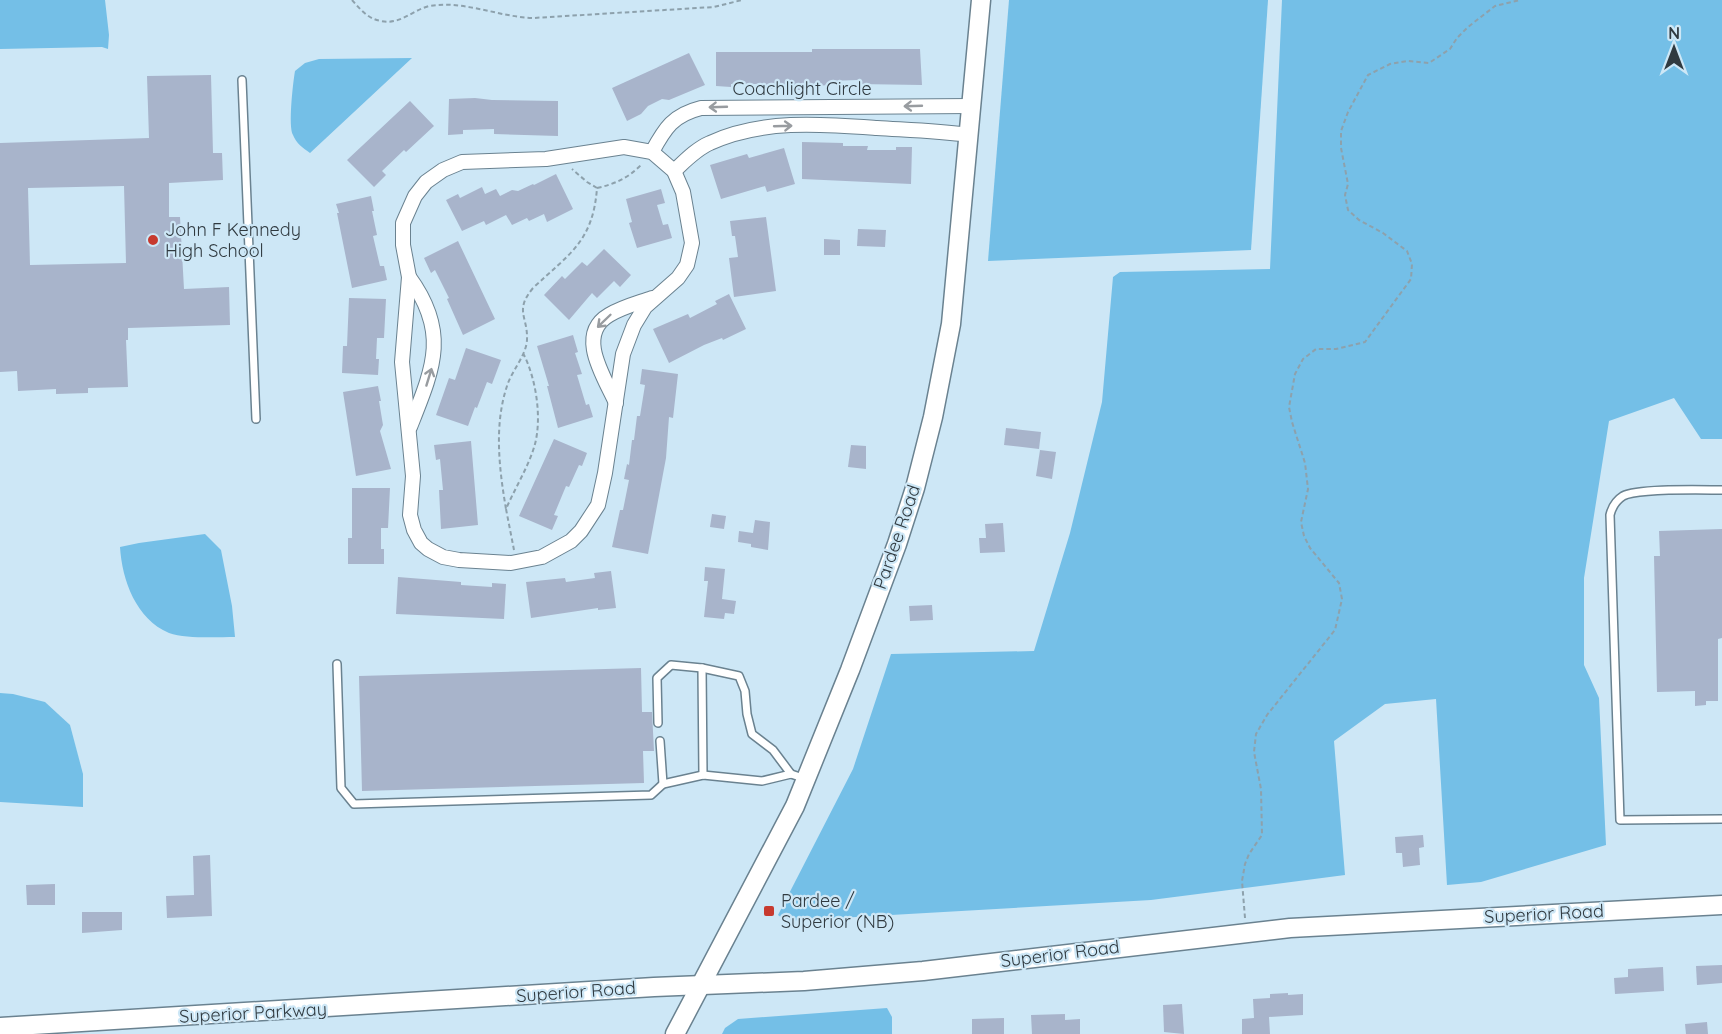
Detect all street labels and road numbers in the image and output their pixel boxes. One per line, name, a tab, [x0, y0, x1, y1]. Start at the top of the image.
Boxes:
street label: Coachlight Circle	[732, 77, 872, 100]
street label: Pardee Road	[868, 482, 925, 592]
street label: Superior Road	[1484, 899, 1604, 928]
street label: Superior Road	[999, 935, 1121, 972]
street label: Superior Road	[516, 976, 636, 1007]
street label: Superior Parkway	[179, 997, 327, 1028]

